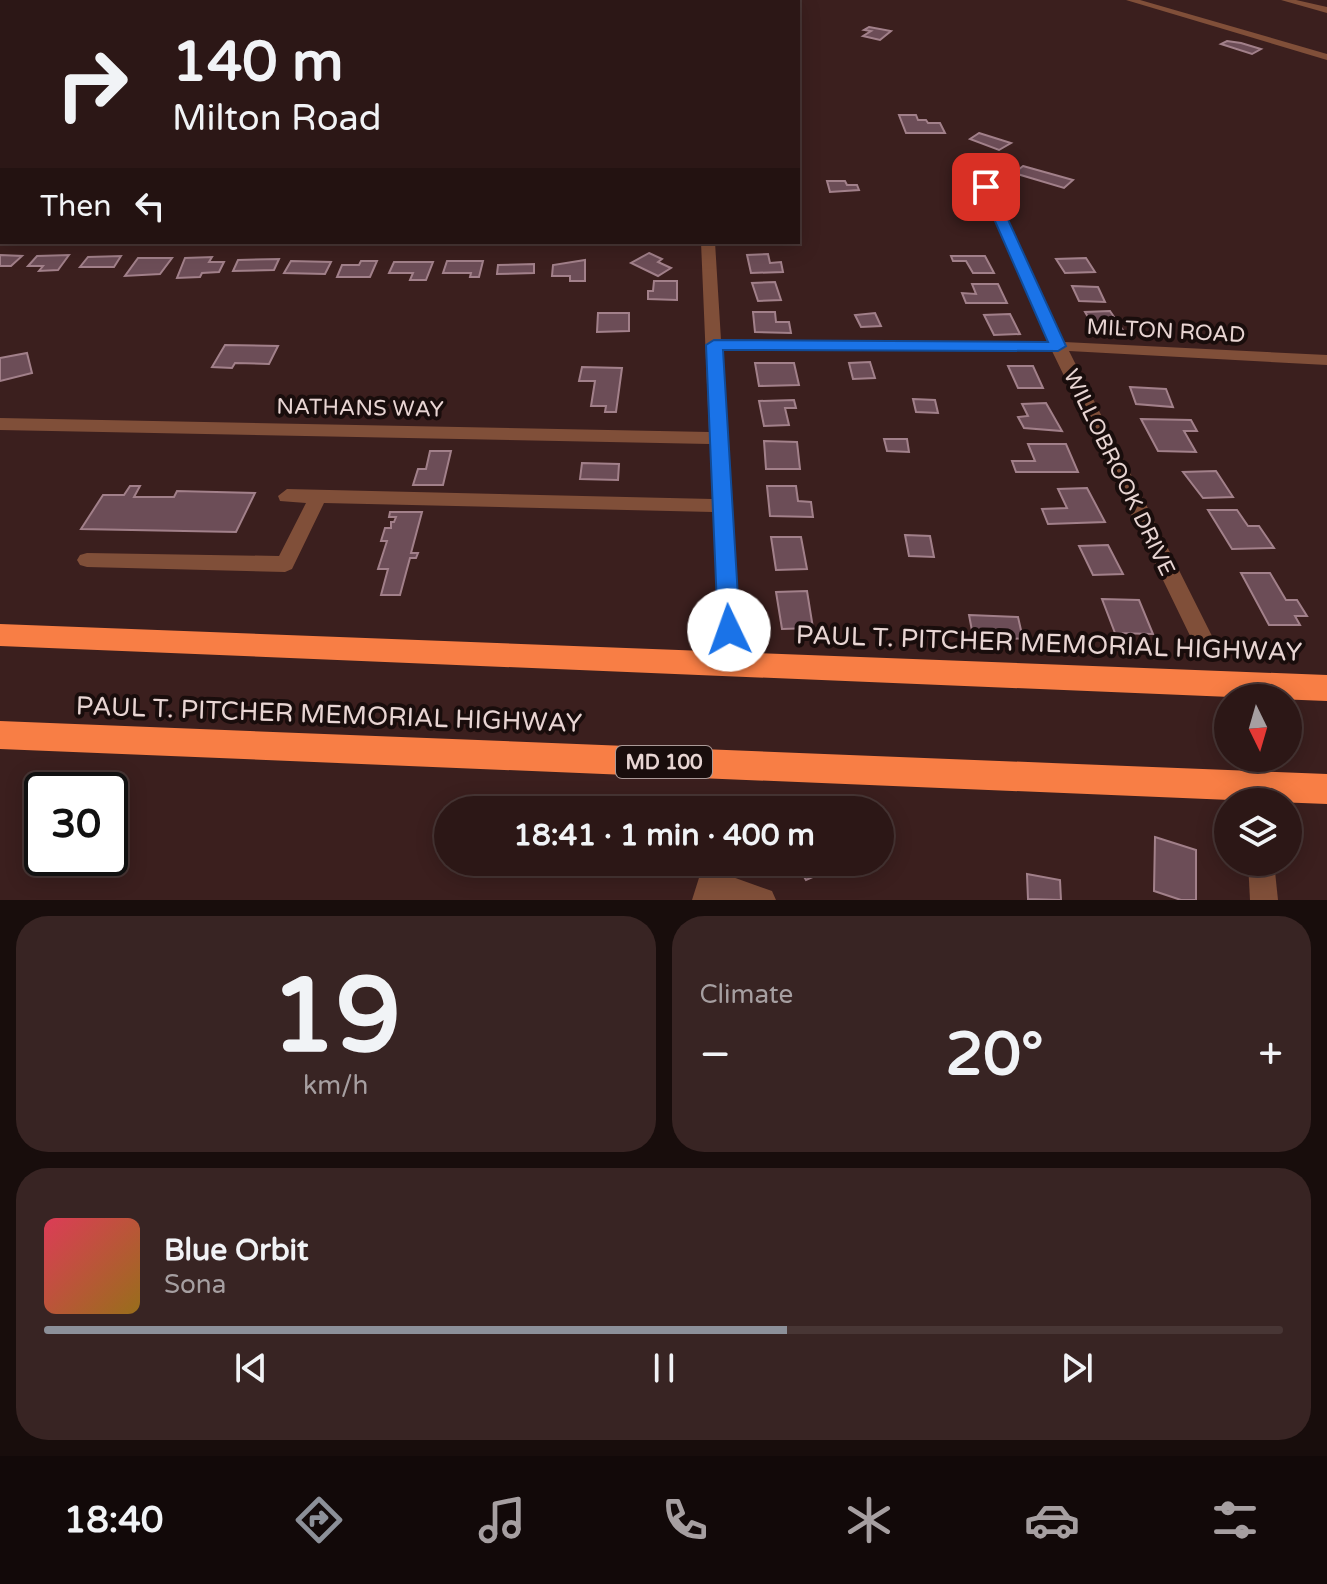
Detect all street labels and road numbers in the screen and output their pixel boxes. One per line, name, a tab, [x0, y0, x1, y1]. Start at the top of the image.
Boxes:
street label: MILTON ROAD	[1086, 314, 1246, 348]
street label: WILLOBROOK DRIVE	[1058, 365, 1180, 580]
street label: NATHANS WAY	[276, 394, 444, 422]
street label: PAUL T. PITCHER MEMORIAL HIGHWAY	[795, 619, 1303, 668]
street label: PAUL T. PITCHER MEMORIAL HIGHWAY	[75, 690, 583, 739]
road number: MD 100	[616, 746, 712, 778]

